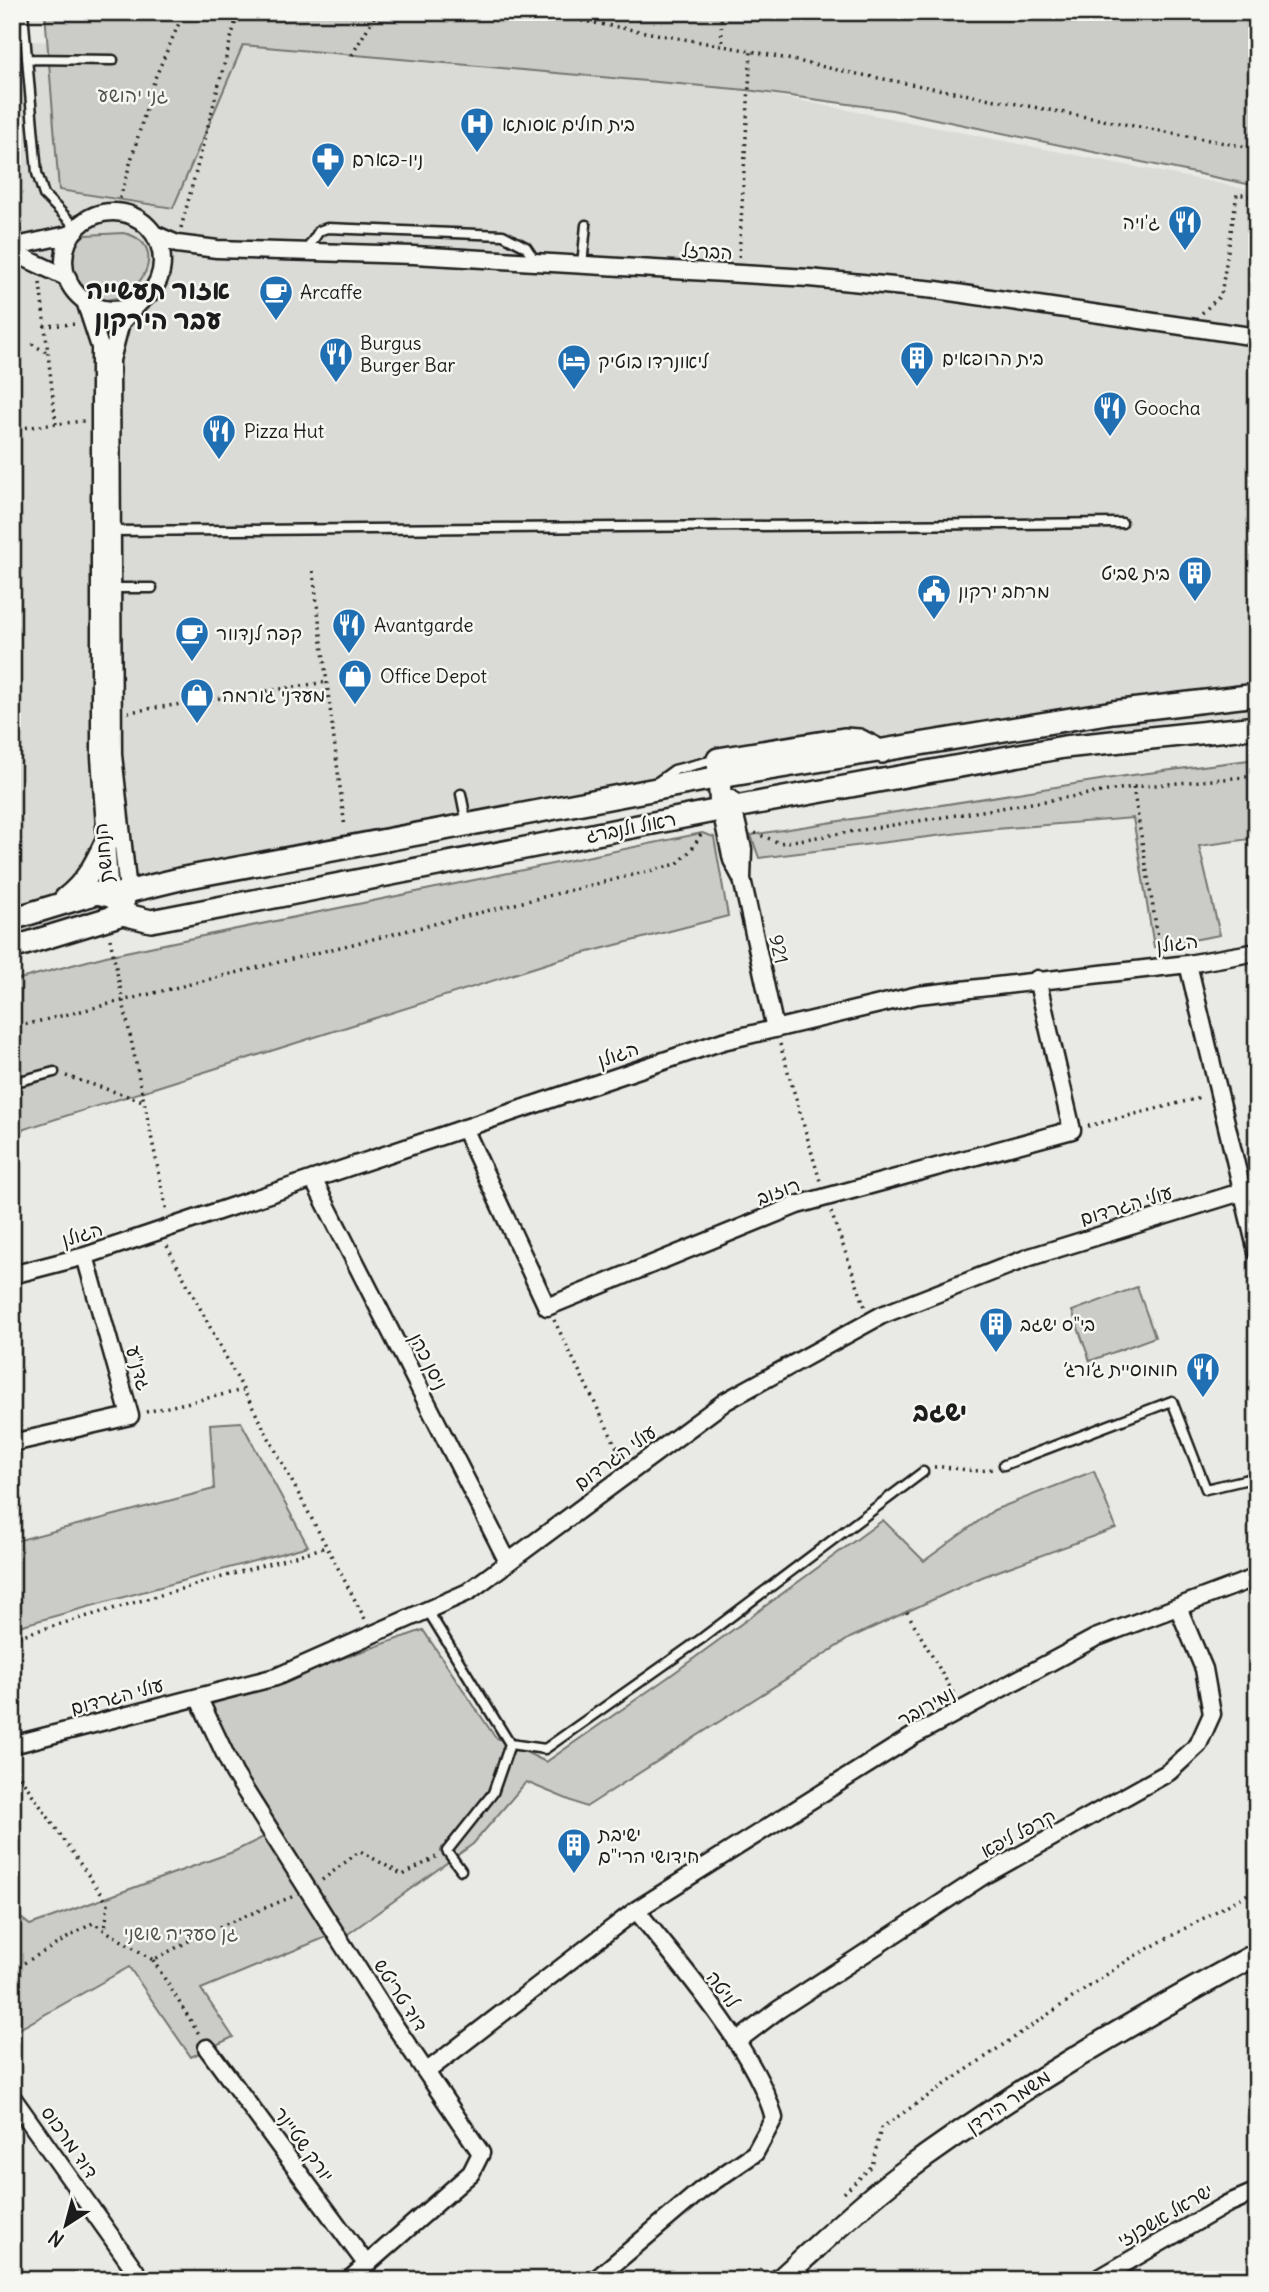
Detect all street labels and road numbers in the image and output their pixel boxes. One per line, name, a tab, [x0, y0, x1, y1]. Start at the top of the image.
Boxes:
street label: הברזל	[681, 238, 733, 264]
street label: ראול ולנברג	[584, 806, 678, 848]
street label: הנחושת	[88, 822, 118, 884]
street label: הגולן	[1155, 929, 1199, 957]
street label: 921	[764, 932, 794, 966]
street label: הגולן	[594, 1036, 642, 1072]
street label: רוזוב	[753, 1172, 803, 1210]
street label: עולי הגרדום	[1077, 1180, 1175, 1230]
street label: הגולן	[58, 1216, 106, 1252]
street label: ניסן כהן	[405, 1329, 453, 1393]
street label: גדנ"ע	[121, 1343, 157, 1393]
street label: עולי הגרדום	[569, 1419, 661, 1495]
street label: עולי הגרדום	[68, 1672, 166, 1720]
street label: נמירובר	[893, 1680, 959, 1732]
street label: קרפל ליפא	[977, 1803, 1060, 1864]
street label: דוד טריטש	[369, 1954, 433, 2036]
street label: לויטה	[702, 1966, 745, 2013]
street label: משמר הירדן	[961, 2064, 1055, 2139]
street label: דוד מרכוס	[36, 2101, 104, 2183]
street label: יורק שטיינר	[269, 2102, 339, 2186]
street label: ישראל אשכנזי	[1113, 2178, 1217, 2252]

